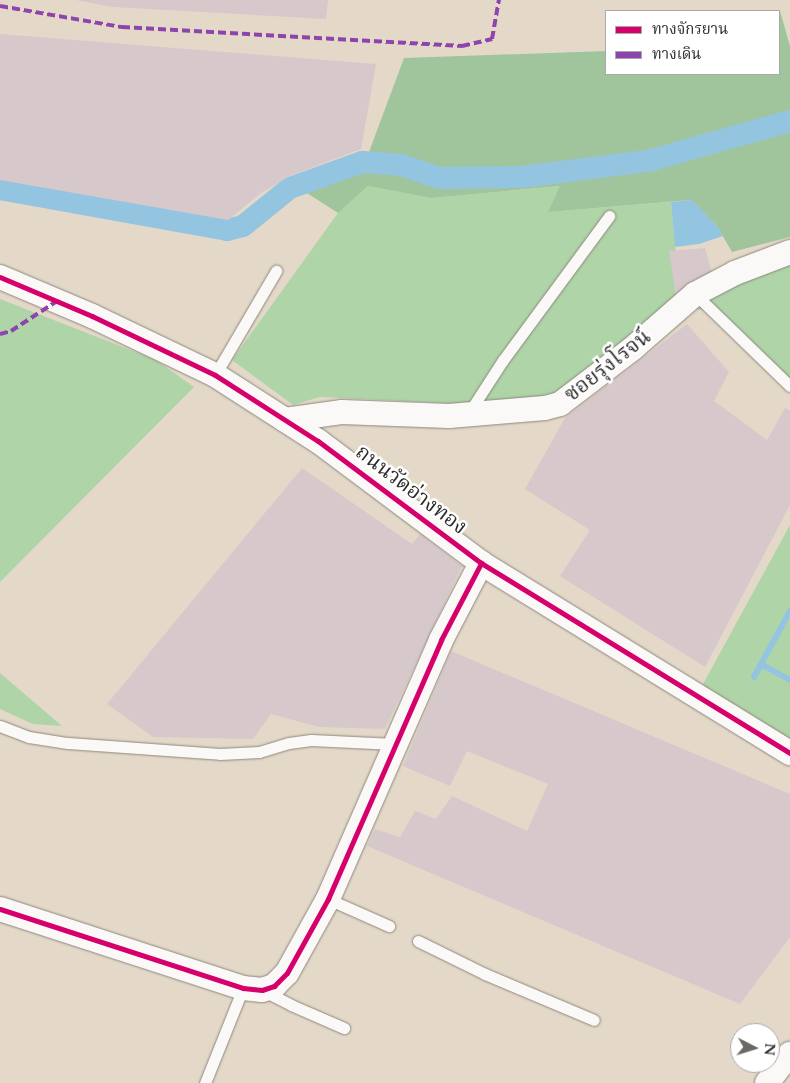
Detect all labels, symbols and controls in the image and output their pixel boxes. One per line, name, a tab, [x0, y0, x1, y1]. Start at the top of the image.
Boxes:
legend	[605, 10, 780, 75]
text: ทางจักรยาน	[652, 19, 728, 39]
text: ทางเดิน	[652, 44, 701, 64]
street label: ซอยรุ่งโรจน์	[560, 324, 656, 408]
street label: ถนนวัดอ่างทอง	[350, 440, 472, 540]
north arrow	[730, 1023, 780, 1073]
text: N	[759, 1042, 779, 1056]

